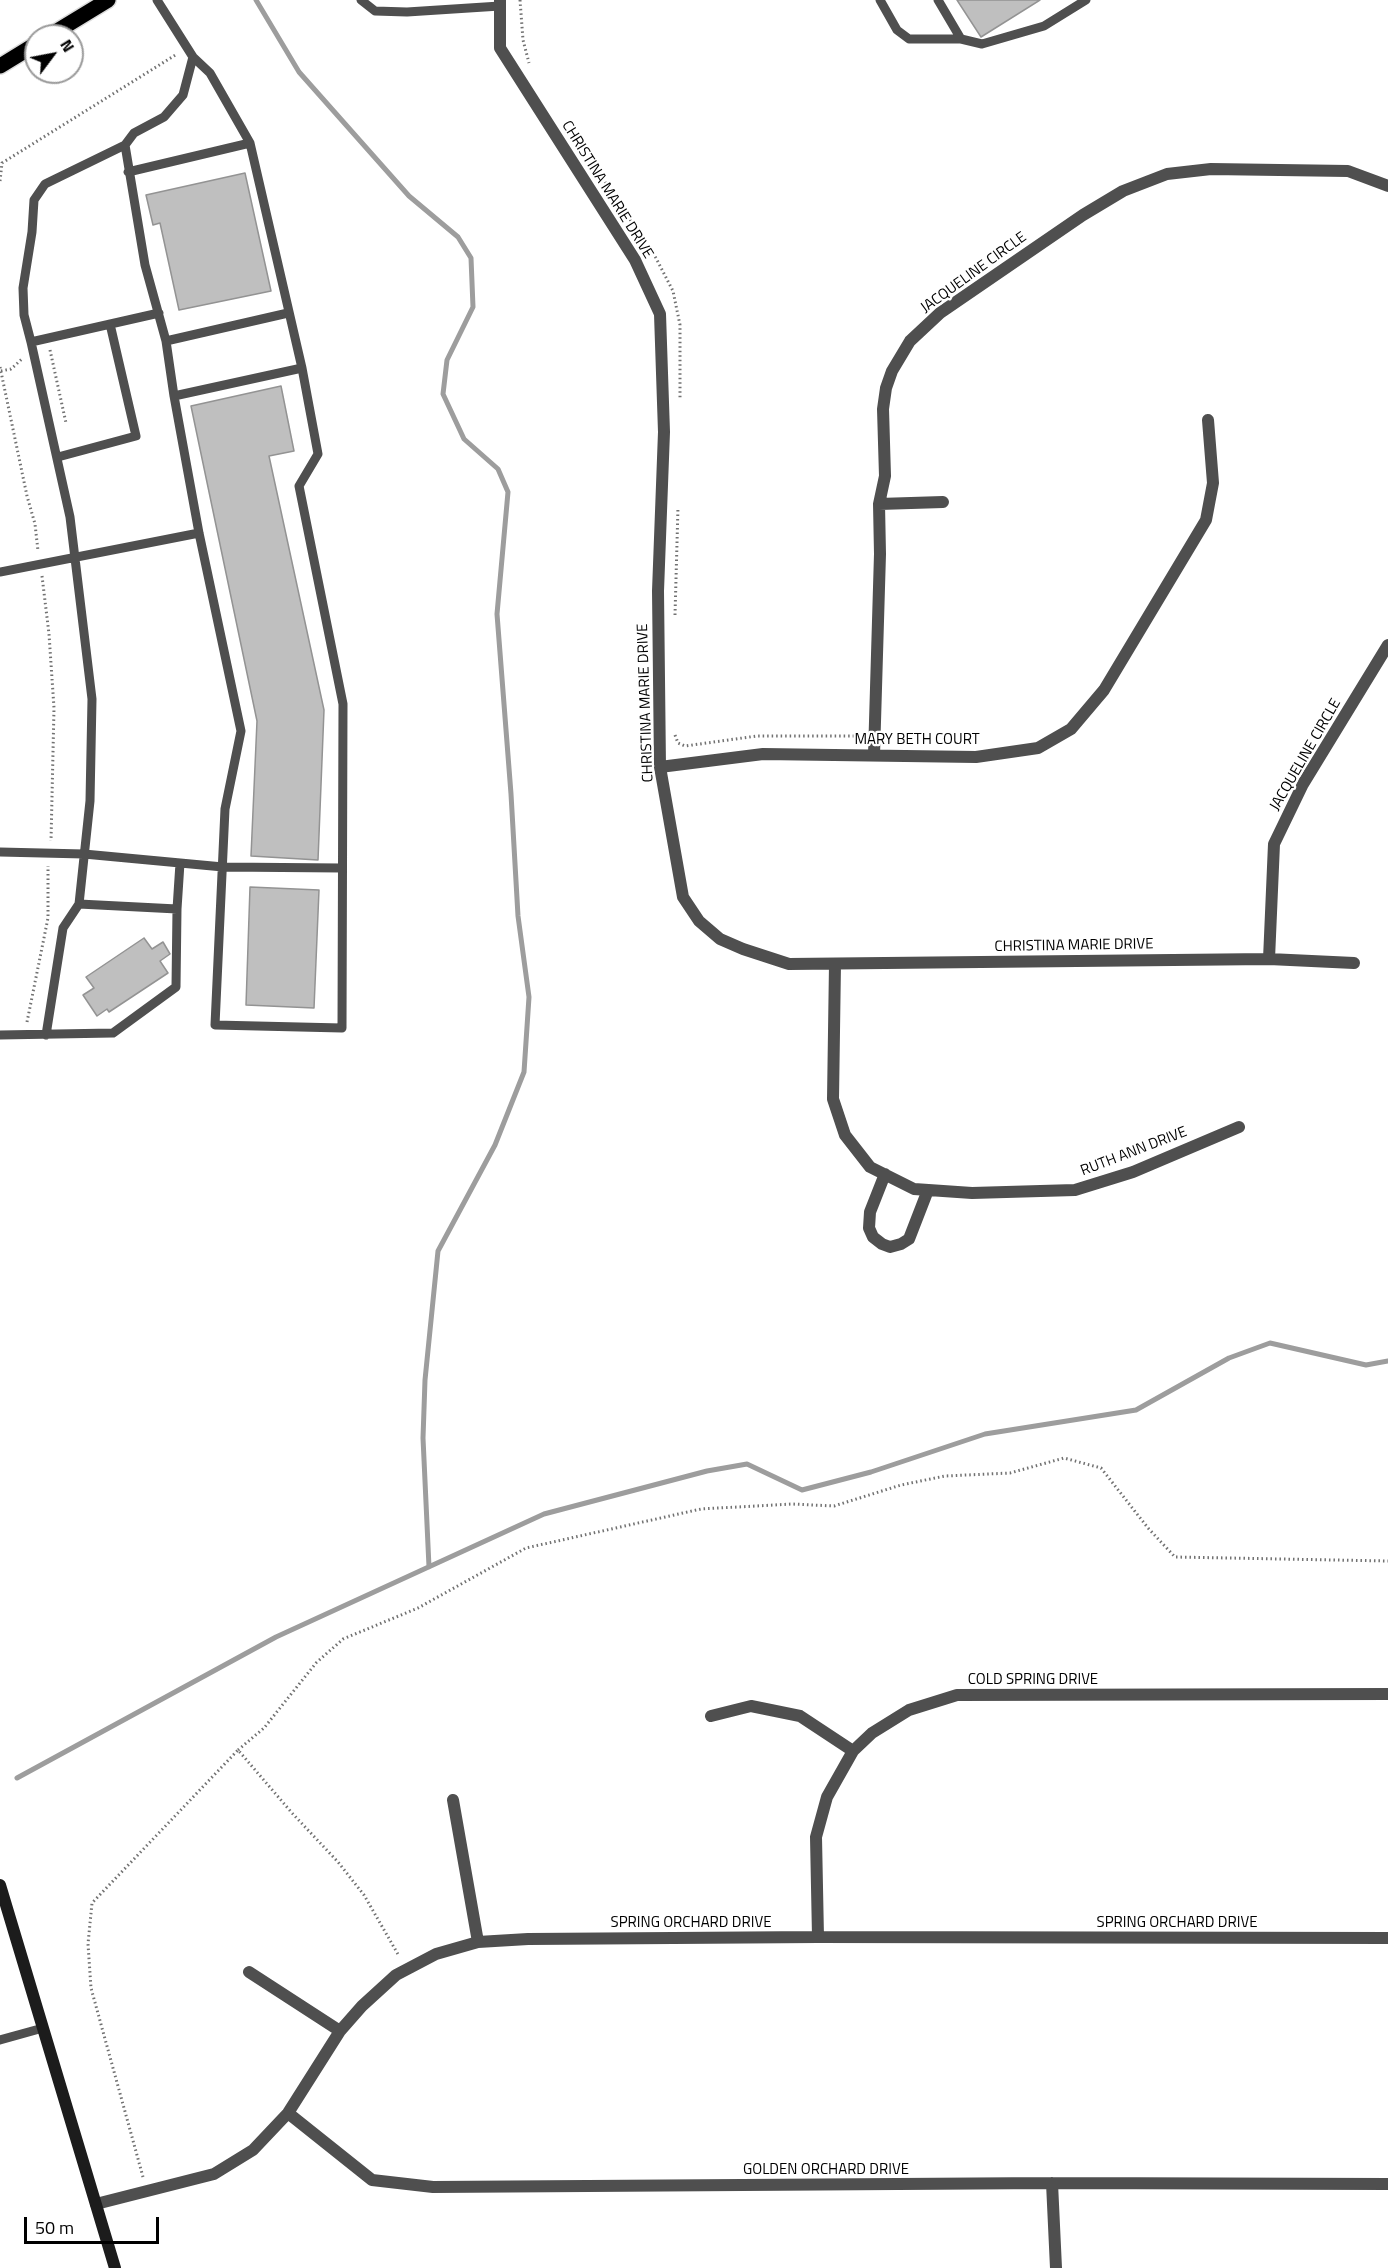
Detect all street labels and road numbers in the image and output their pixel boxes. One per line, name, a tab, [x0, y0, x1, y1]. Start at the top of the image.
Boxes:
street label: CHRISTINA MARIE DRIVE	[557, 118, 657, 262]
street label: JACQUELINE CIRCLE	[918, 229, 1030, 317]
street label: CHRISTINA MARIE DRIVE	[634, 623, 658, 783]
street label: JACQUELINE CIRCLE	[1267, 696, 1345, 814]
street label: MARY BETH COURT	[854, 731, 980, 749]
street label: CHRISTINA MARIE DRIVE	[994, 936, 1154, 956]
street label: RUTH ANN DRIVE	[1078, 1123, 1190, 1181]
street label: COLD SPRING DRIVE	[968, 1671, 1098, 1689]
street label: SPRING ORCHARD DRIVE	[611, 1914, 771, 1932]
street label: SPRING ORCHARD DRIVE	[1097, 1914, 1257, 1932]
street label: GOLDEN ORCHARD DRIVE	[743, 2161, 909, 2179]

